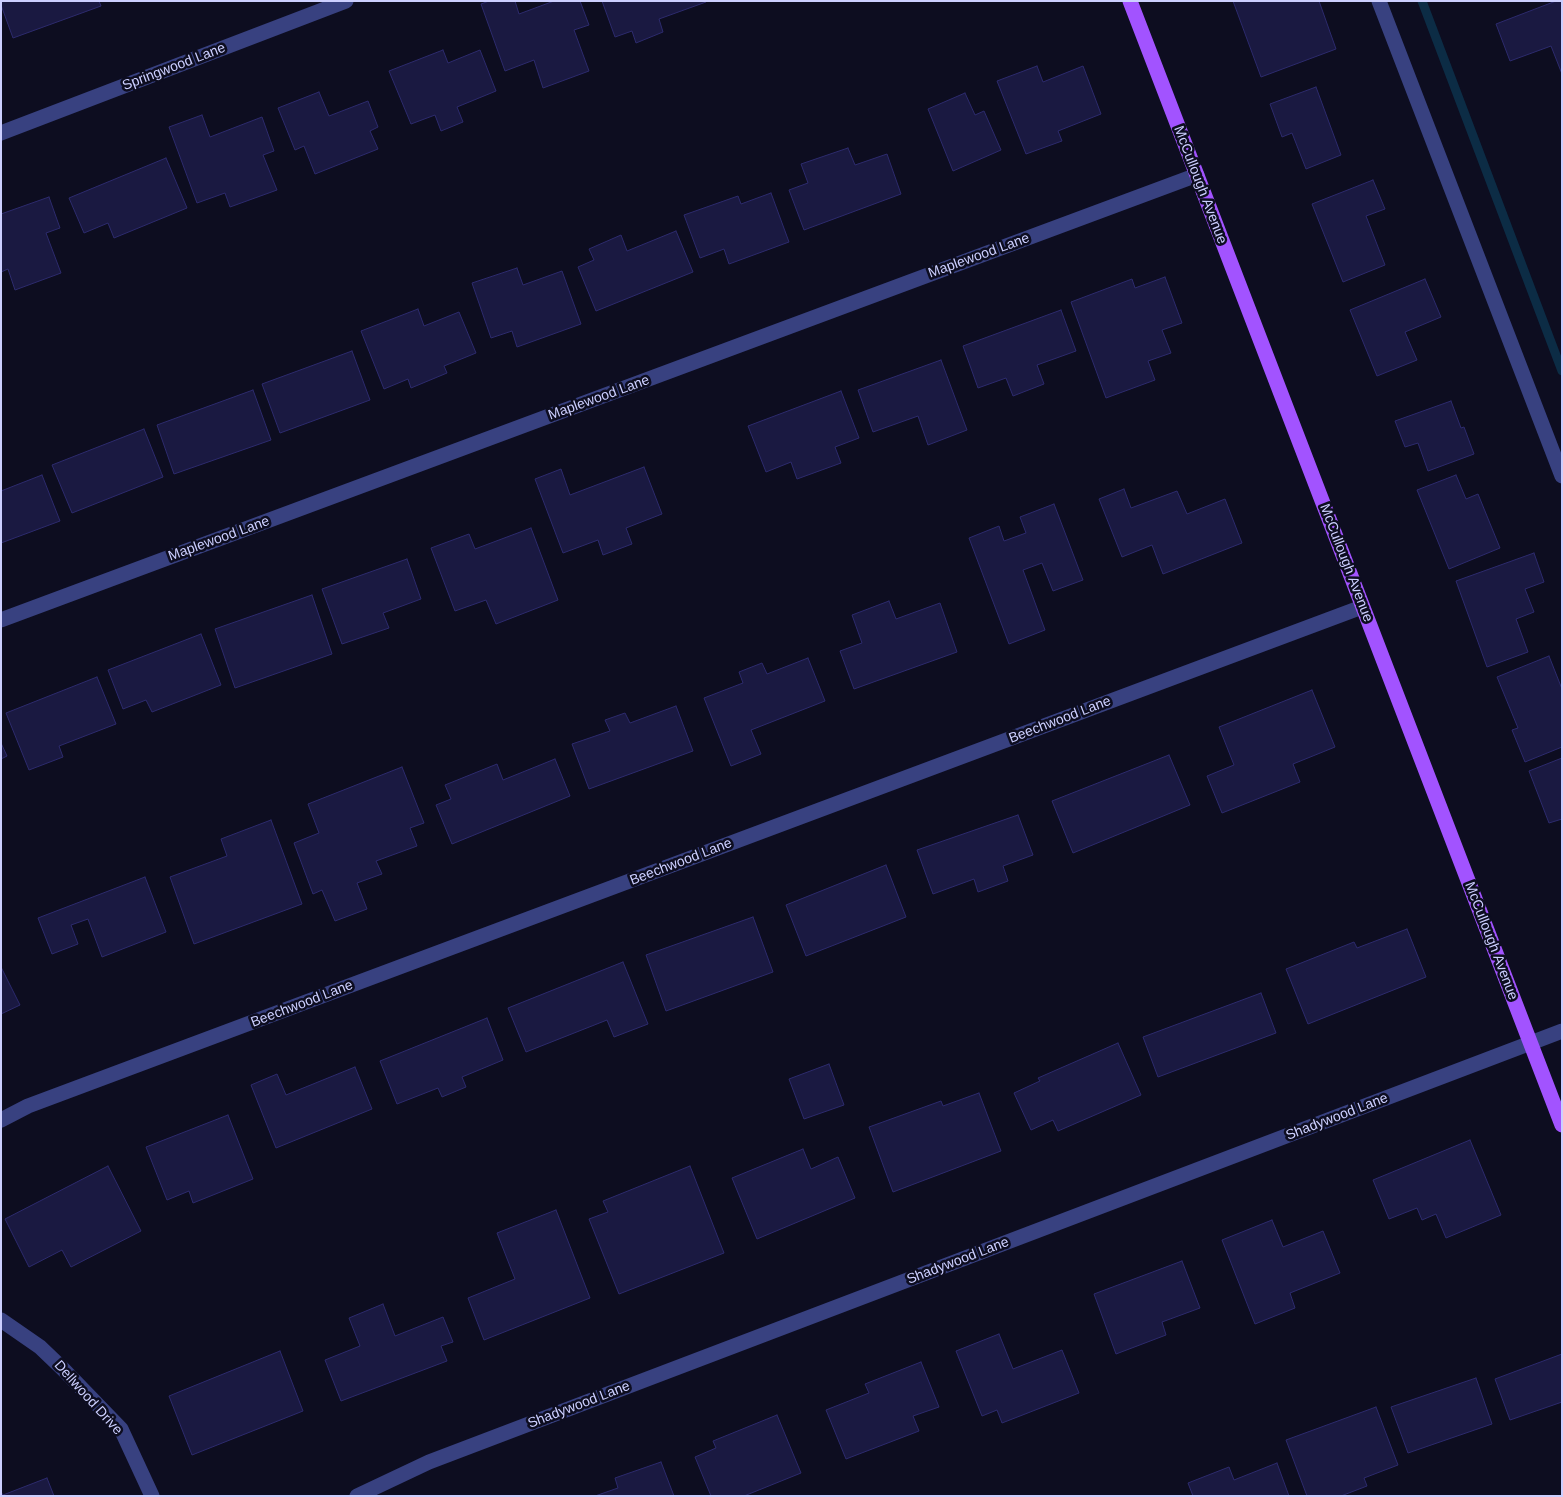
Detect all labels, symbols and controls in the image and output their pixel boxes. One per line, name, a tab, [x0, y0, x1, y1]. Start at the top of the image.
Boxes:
street label: Springwood Lane	[120, 40, 228, 94]
street label: McCullough Avenue	[1170, 124, 1230, 246]
street label: Maplewood Lane	[926, 230, 1032, 282]
street label: Maplewood Lane	[546, 372, 652, 424]
street label: McCullough Avenue	[1316, 502, 1376, 624]
street label: Maplewood Lane	[166, 513, 272, 565]
street label: Beechwood Lane	[1006, 693, 1114, 747]
street label: Beechwood Lane	[627, 835, 735, 889]
street label: McCullough Avenue	[1461, 880, 1521, 1002]
street label: Beechwood Lane	[248, 977, 356, 1031]
street label: Shadywood Lane	[1283, 1090, 1391, 1144]
street label: Shadywood Lane	[904, 1234, 1012, 1288]
street label: Dellwood Drive	[50, 1357, 126, 1439]
street label: Shadywood Lane	[525, 1378, 633, 1432]

